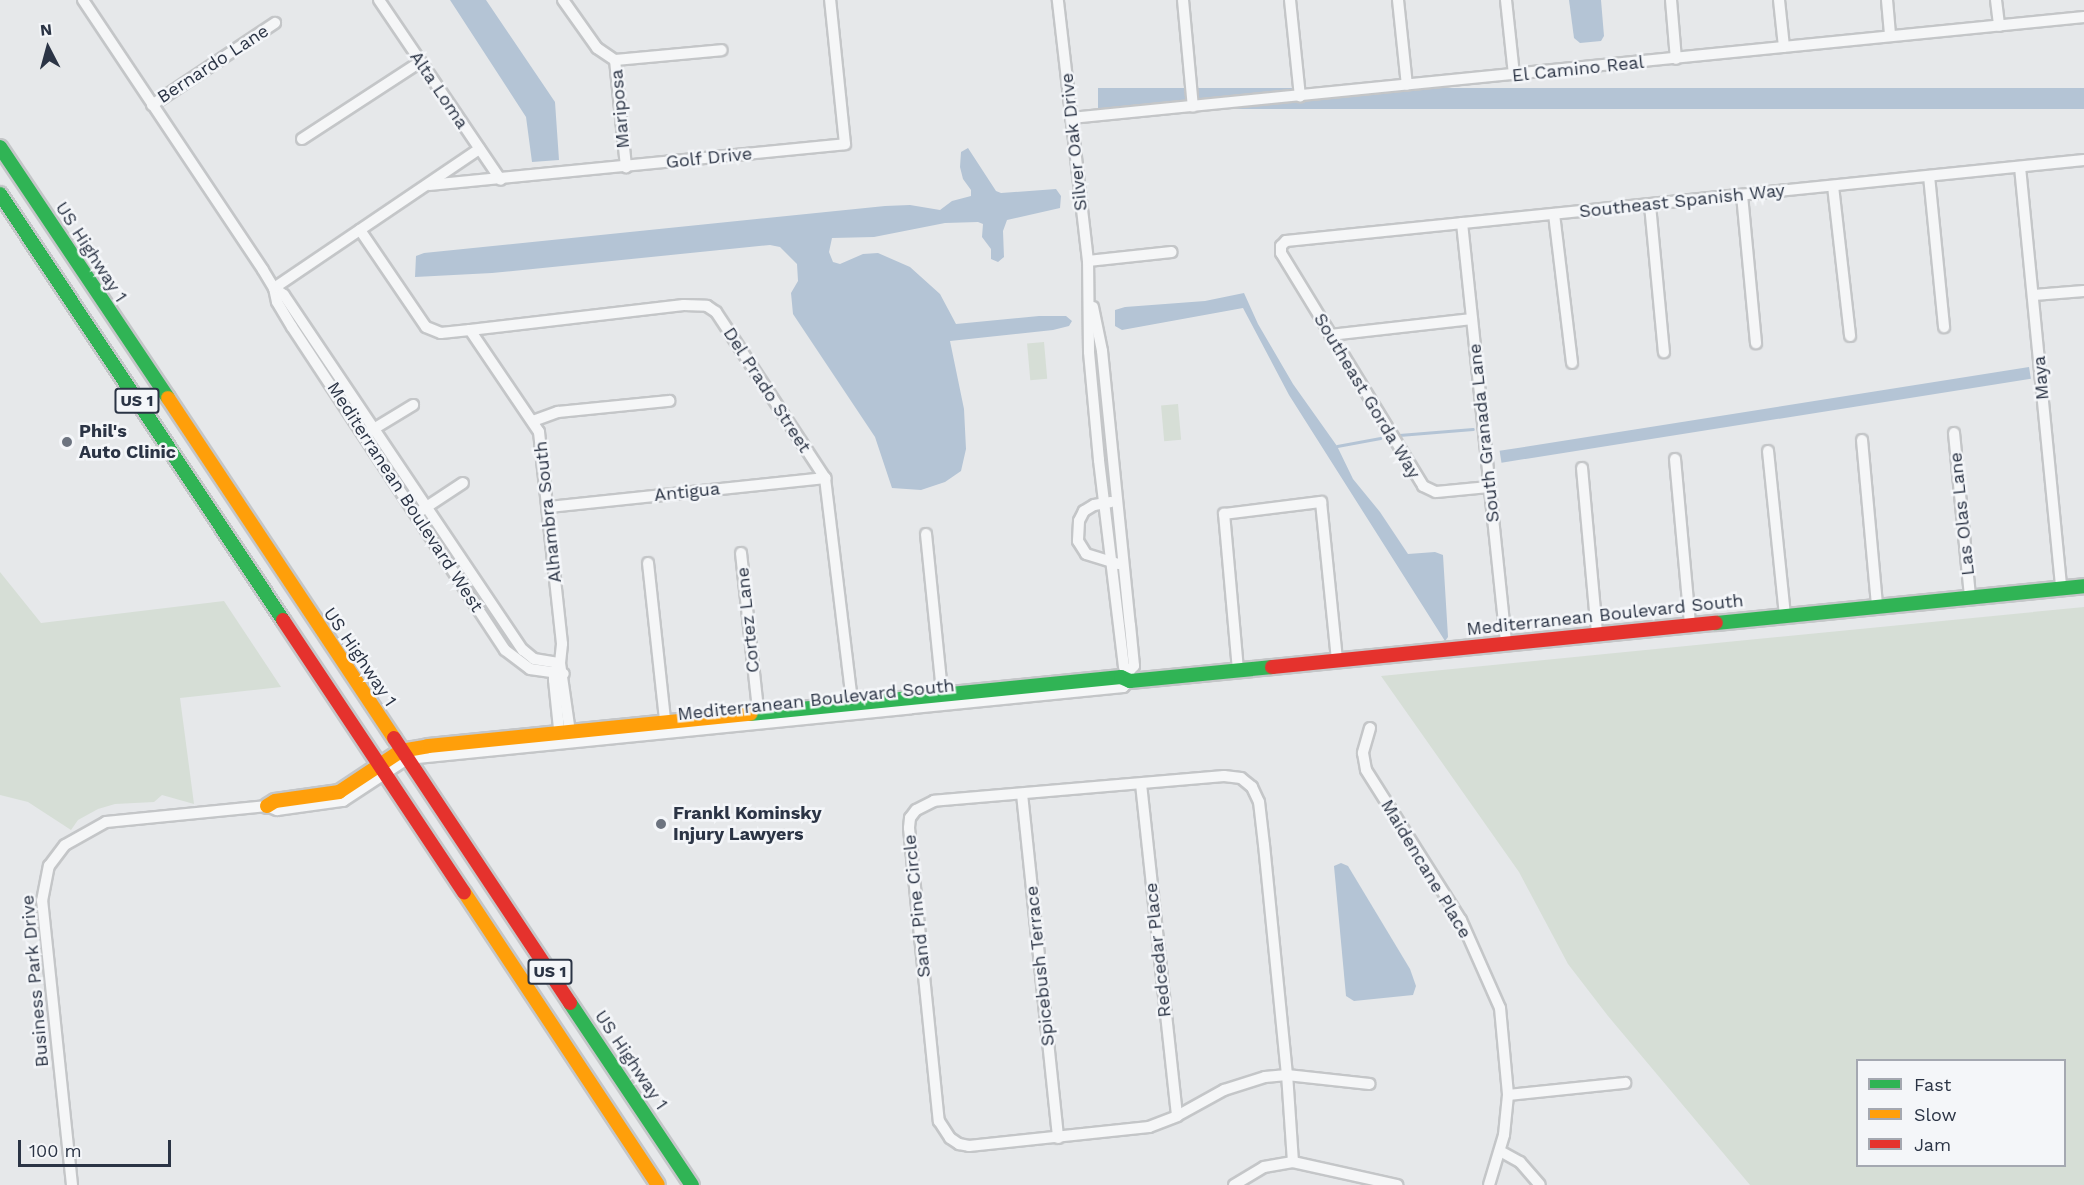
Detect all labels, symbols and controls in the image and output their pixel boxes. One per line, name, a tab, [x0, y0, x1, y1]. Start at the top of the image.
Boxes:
north arrow	[18, 18, 78, 78]
text: N	[39, 20, 53, 40]
street label: Bernardo Lane	[153, 20, 273, 108]
street label: Alta Loma	[405, 47, 473, 133]
street label: El Camino Real	[1511, 51, 1645, 87]
street label: Mariposa	[606, 69, 634, 149]
street label: Silver Oak Drive	[1056, 72, 1092, 212]
street label: Golf Drive	[664, 143, 754, 173]
street label: Southeast Spanish Way	[1578, 179, 1786, 223]
street label: US Highway 1	[50, 197, 132, 307]
street label: Southeast Gorda Way	[1309, 309, 1425, 483]
street label: Del Prado Street	[718, 323, 816, 457]
street label: South Granada Lane	[1464, 342, 1504, 524]
street label: Maya	[2028, 355, 2054, 401]
street label: Mediterranean Boulevard West	[322, 378, 488, 616]
road number: US 1	[113, 388, 161, 414]
place label: Phil's Auto Clinic	[79, 421, 176, 464]
marker: Phil's Auto Clinic	[60, 435, 74, 449]
street label: Alhambra South	[530, 440, 566, 584]
street label: Las Olas Lane	[1945, 451, 1979, 577]
street label: Antigua	[653, 478, 721, 506]
street label: Cortez Lane	[732, 566, 764, 674]
street label: Mediterranean Boulevard South	[1465, 590, 1745, 640]
street label: US Highway 1	[319, 603, 401, 711]
street label: Mediterranean Boulevard South	[676, 675, 956, 725]
street label: Maidencane Place	[1376, 796, 1476, 942]
place label: Frankl Kominsky Injury Lawyers	[673, 803, 822, 846]
marker: Frankl Kominsky Injury Lawyers	[654, 817, 668, 831]
street label: Sand Pine Circle	[899, 833, 935, 979]
street label: Redcedar Place	[1140, 881, 1176, 1019]
street label: Spicebush Terrace	[1021, 885, 1059, 1047]
street label: Business Park Drive	[17, 894, 53, 1068]
road number: US 1	[526, 959, 574, 985]
street label: US Highway 1	[590, 1006, 672, 1114]
legend	[1856, 1059, 2066, 1167]
text: Fast	[1914, 1074, 1951, 1095]
text: Slow	[1914, 1104, 1957, 1125]
scale bar	[21, 1128, 174, 1166]
text: Jam	[1914, 1134, 1951, 1155]
text: 100 m	[29, 1140, 82, 1161]

